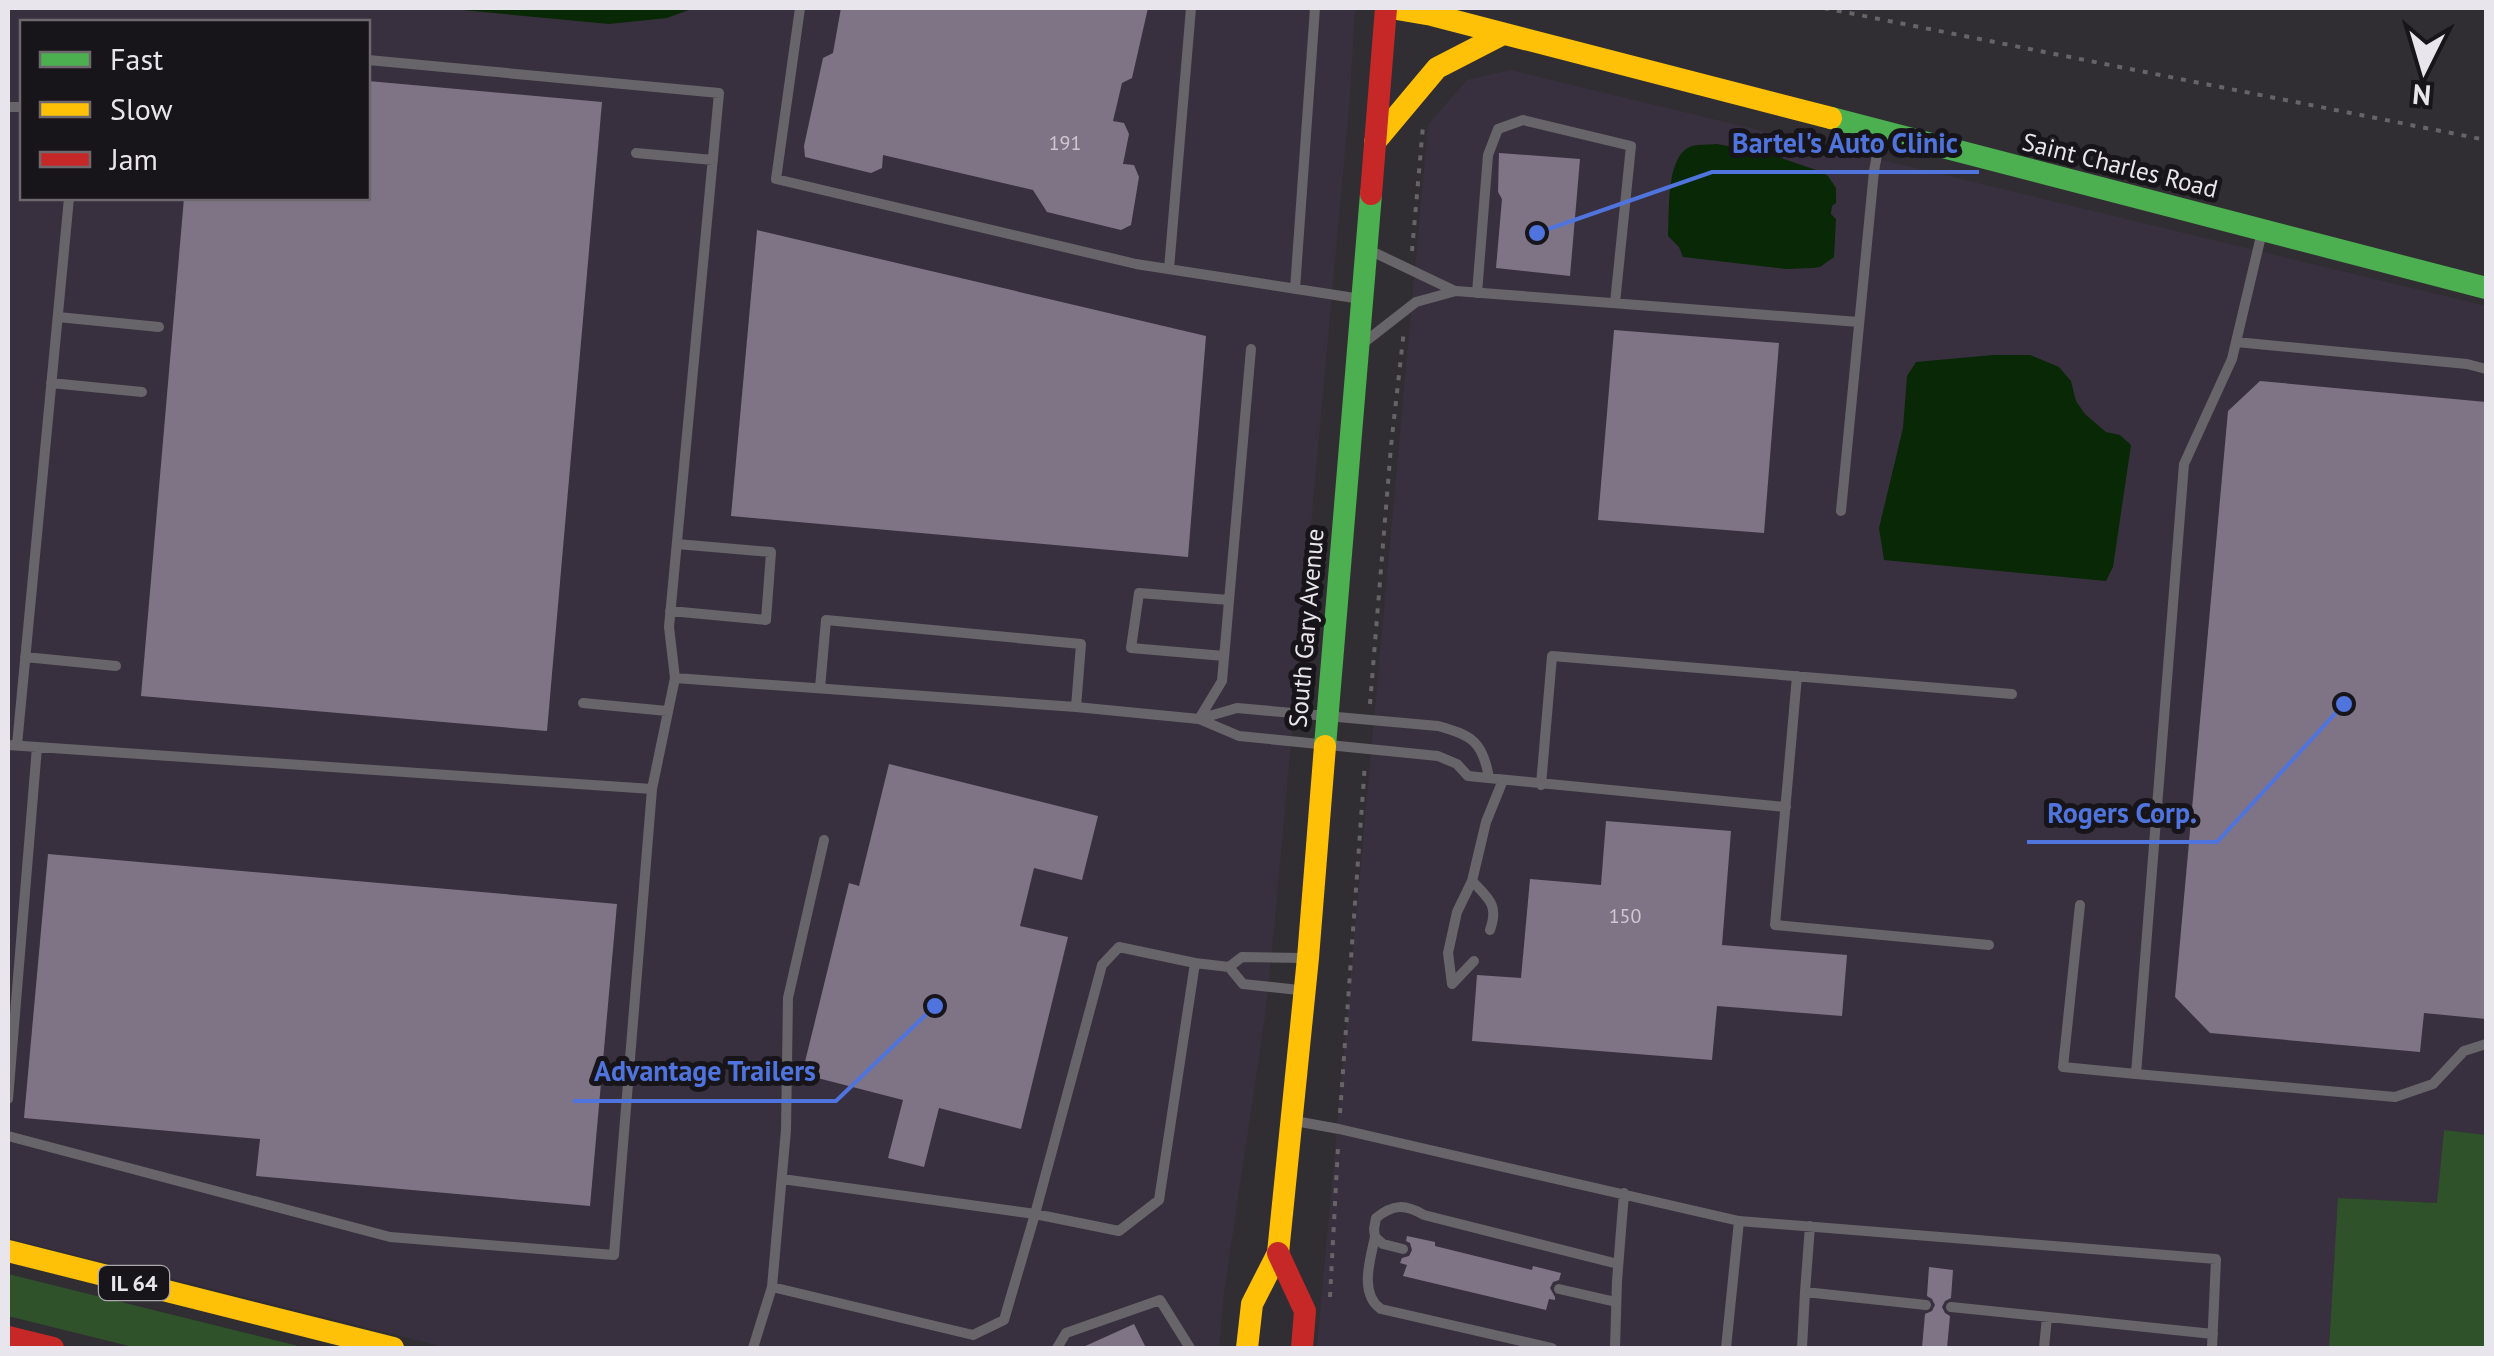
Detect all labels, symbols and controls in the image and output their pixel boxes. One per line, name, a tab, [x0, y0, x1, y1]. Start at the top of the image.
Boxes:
legend	[20, 20, 370, 200]
north arrow	[2374, 20, 2474, 120]
text: Fast	[110, 39, 163, 78]
text: N	[2411, 76, 2433, 115]
text: Slow	[110, 89, 173, 128]
callout: Bartel's Auto Clinic	[1712, 114, 1979, 172]
text: Bartel's Auto Clinic	[1732, 124, 1958, 161]
street label: Saint Charles Road	[2019, 125, 2221, 205]
house number: 191	[1049, 130, 1081, 156]
text: Jam	[108, 139, 158, 178]
street label: South Gary Avenue	[1281, 527, 1331, 729]
callout: Rogers Corp.	[2027, 784, 2217, 842]
text: Rogers Corp.	[2047, 794, 2197, 831]
house number: 150	[1609, 903, 1641, 929]
callout: Advantage Trailers	[573, 1043, 836, 1101]
text: Advantage Trailers	[594, 1052, 816, 1089]
road number: IL 64	[99, 1266, 169, 1300]

